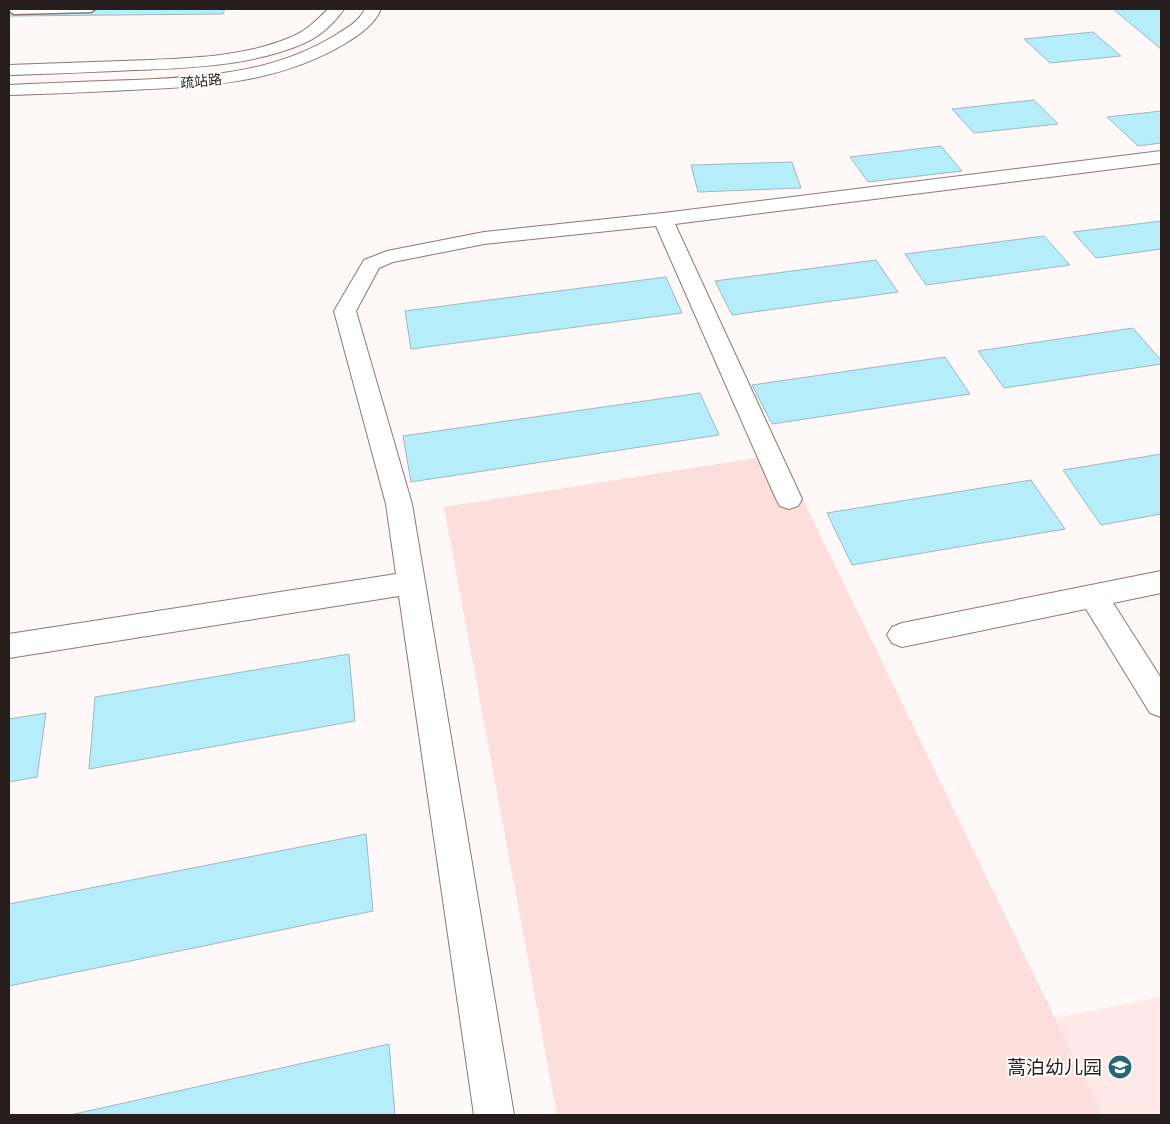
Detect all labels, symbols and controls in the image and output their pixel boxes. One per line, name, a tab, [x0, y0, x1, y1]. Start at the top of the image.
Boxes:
street label: 疏站路	[179, 71, 223, 92]
school or university icon: 蒿泊幼儿园	[1107, 1054, 1133, 1080]
place label: 蒿泊幼儿园	[1007, 1056, 1102, 1079]

